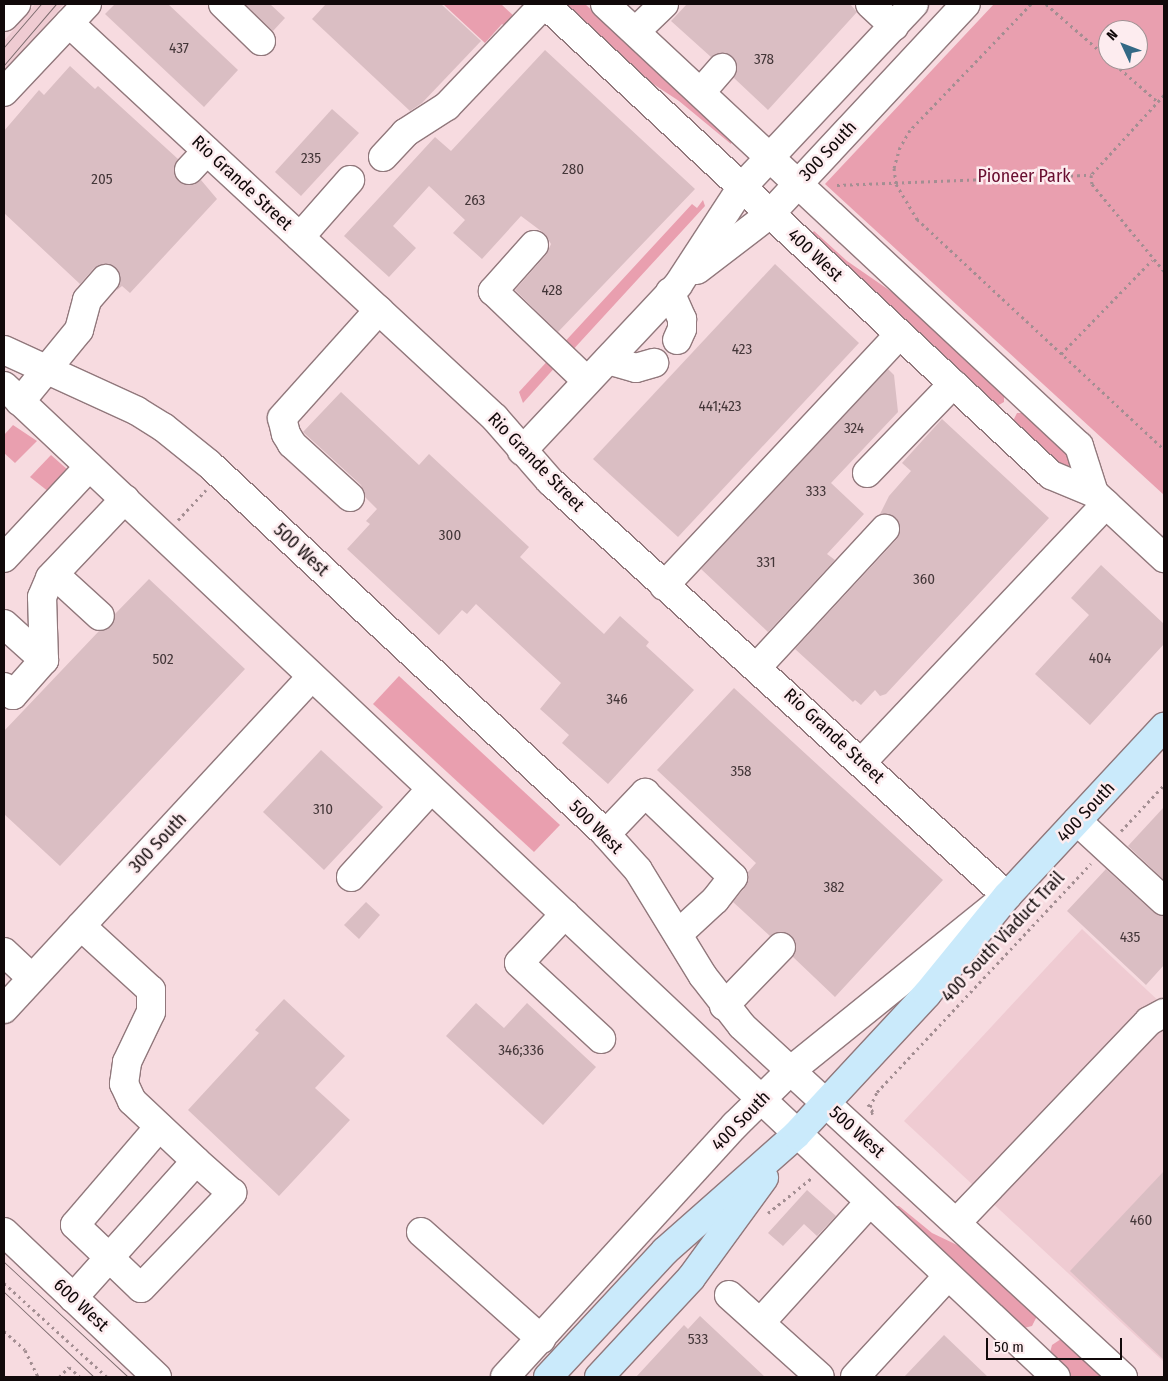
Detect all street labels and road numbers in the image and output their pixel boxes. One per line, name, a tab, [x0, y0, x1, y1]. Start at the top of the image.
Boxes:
street label: 300 South	[795, 116, 861, 186]
street label: Rio Grande Street	[187, 131, 297, 235]
street label: 400 West	[783, 224, 847, 286]
street label: Rio Grande Street	[483, 408, 589, 516]
street label: 500 West	[269, 519, 333, 581]
street label: Rio Grande Street	[779, 684, 889, 788]
street label: 400 South	[1053, 777, 1119, 847]
street label: 500 West	[565, 796, 627, 858]
street label: 300 South	[125, 808, 191, 878]
street label: 400 South Viaduct Trail	[937, 867, 1069, 1007]
street label: 400 South	[707, 1087, 775, 1155]
street label: 500 West	[825, 1102, 889, 1162]
street label: 600 West	[49, 1274, 113, 1336]

